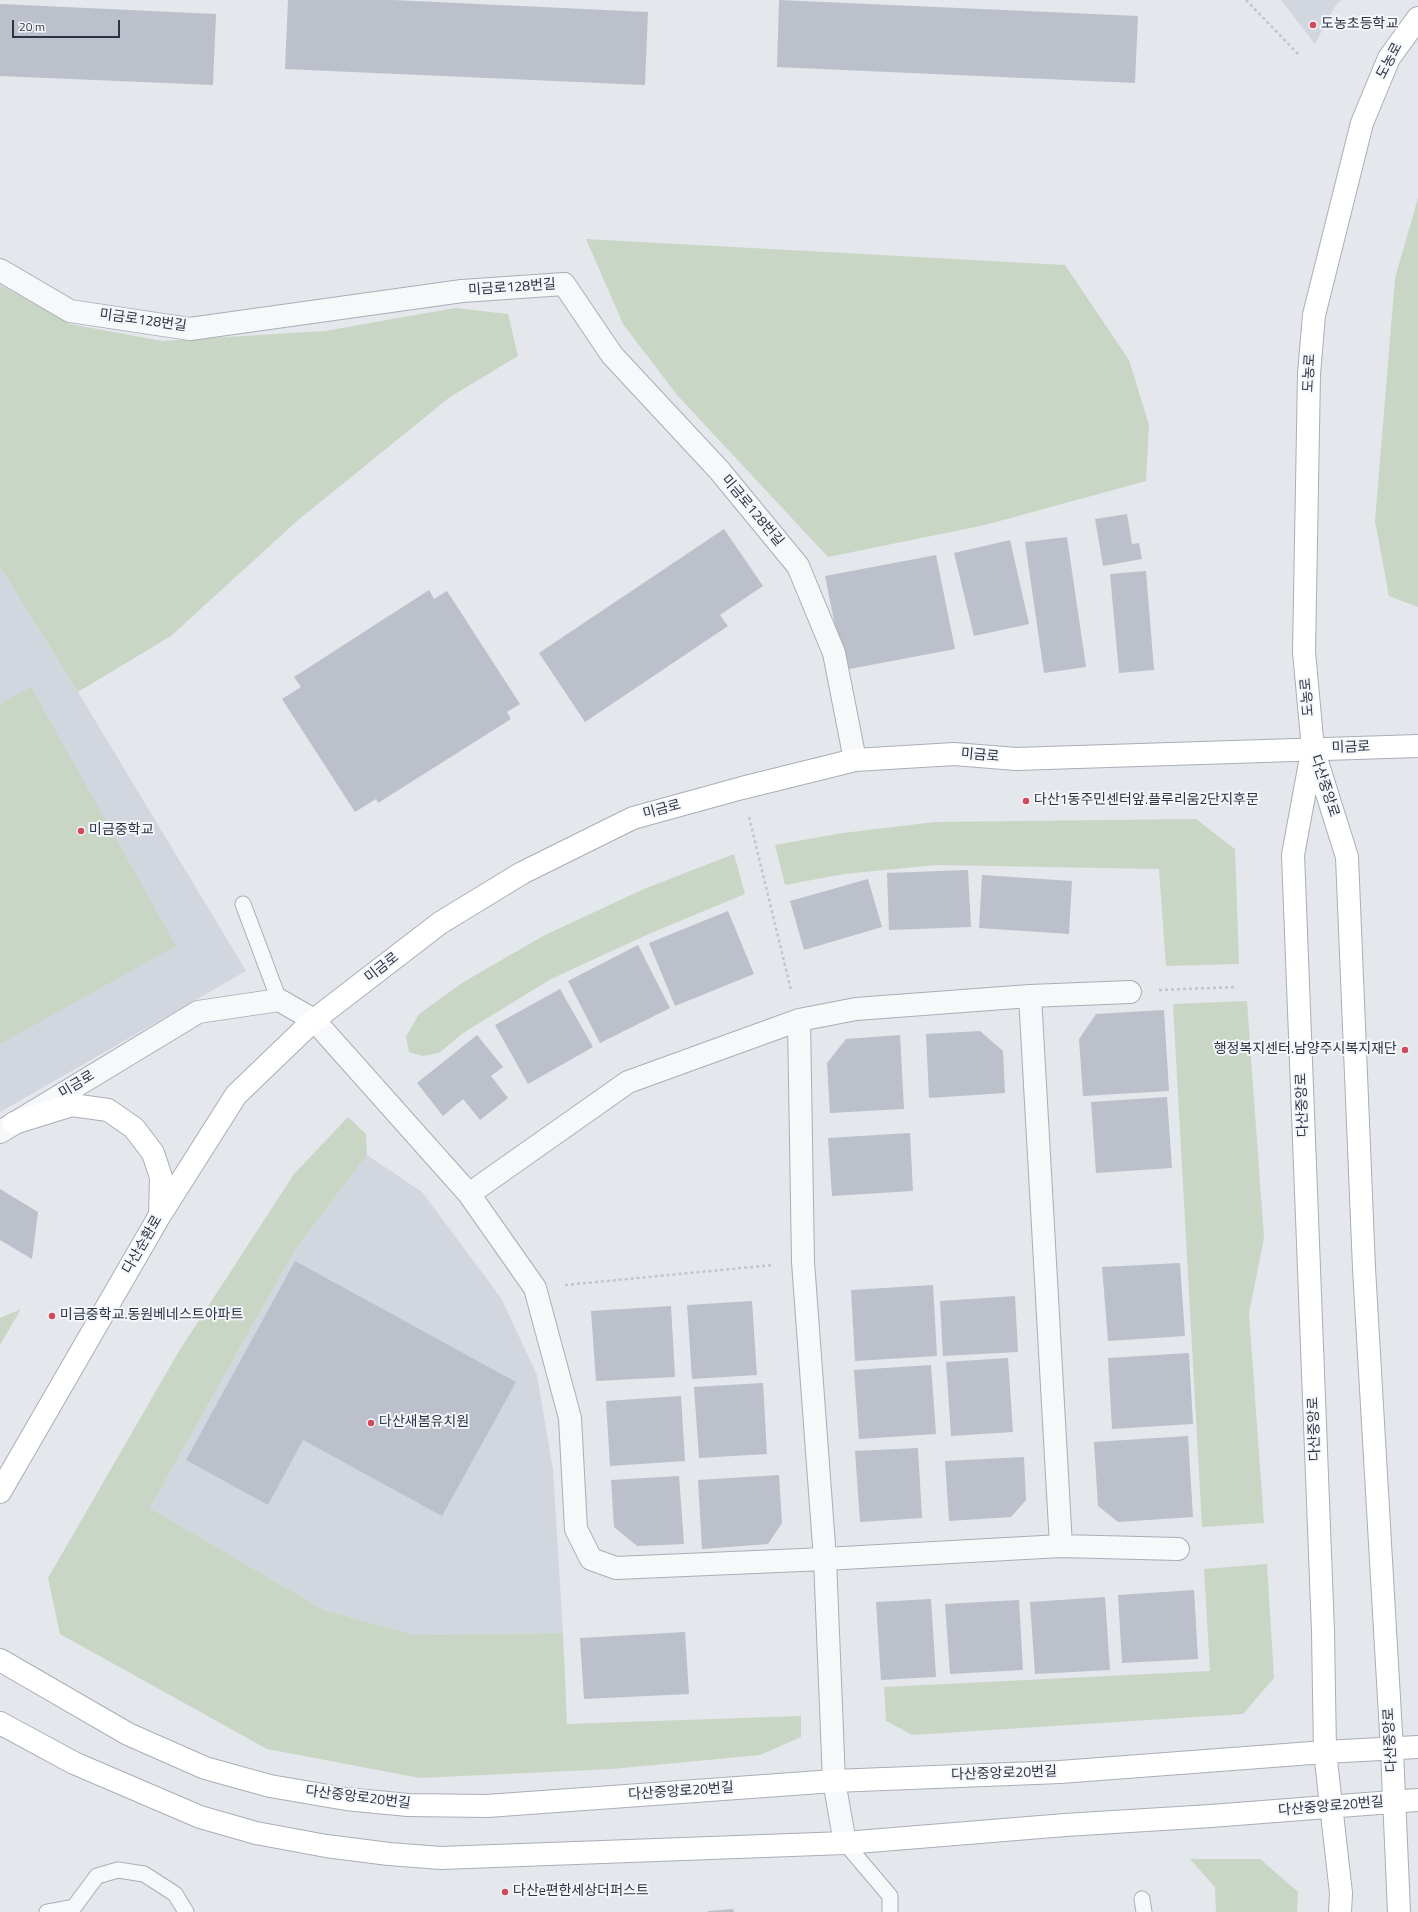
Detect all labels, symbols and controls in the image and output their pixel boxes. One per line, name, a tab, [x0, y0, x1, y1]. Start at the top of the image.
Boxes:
scale bar	[14, 12, 122, 38]
text: 20 m	[19, 17, 45, 36]
place label: 도농초등학교	[1321, 17, 1398, 33]
marker: 도농초등학교	[1308, 20, 1318, 30]
street label: 도농로	[1374, 40, 1406, 82]
street label: 미금로128번길	[468, 277, 556, 299]
street label: 미금로128번길	[98, 307, 188, 335]
street label: 도농로	[1301, 353, 1319, 393]
street label: 미금로128번길	[717, 472, 787, 550]
street label: 도농로	[1298, 677, 1318, 717]
street label: 미금로	[1331, 739, 1371, 757]
street label: 미금로	[960, 746, 1000, 766]
street label: 다산중앙로	[1306, 753, 1342, 819]
place label: 다산1동주민센터앞.플루리움2단지후문	[1034, 793, 1259, 809]
marker: 다산1동주민센터앞.플루리움2단지후문	[1021, 796, 1031, 806]
street label: 미금로	[641, 797, 683, 823]
place label: 미금중학교	[89, 823, 153, 839]
marker: 미금중학교	[76, 826, 86, 836]
street label: 미금로	[362, 949, 402, 987]
place label: 행정복지센터.남양주시복지재단	[1214, 1042, 1397, 1058]
marker: 행정복지센터.남양주시복지재단	[1400, 1045, 1410, 1055]
street label: 미금로	[56, 1068, 98, 1102]
street label: 다산중앙로	[1293, 1073, 1313, 1137]
street label: 다산순환로	[120, 1213, 166, 1277]
place label: 미금중학교.동원베네스트아파트	[60, 1308, 243, 1324]
marker: 미금중학교.동원베네스트아파트	[47, 1311, 57, 1321]
street label: 다산중앙로	[1305, 1397, 1325, 1461]
place label: 다산새봄유치원	[379, 1415, 469, 1431]
marker: 다산새봄유치원	[366, 1418, 376, 1428]
street label: 다산중앙로	[1381, 1707, 1401, 1773]
street label: 다산중앙로20번길	[951, 1764, 1057, 1784]
street label: 다산중앙로20번길	[628, 1780, 734, 1804]
street label: 다산중앙로20번길	[304, 1783, 412, 1813]
street label: 다산중앙로20번길	[1278, 1794, 1384, 1820]
place label: 다산e편한세상더퍼스트	[513, 1884, 649, 1900]
marker: 다산e편한세상더퍼스트	[500, 1887, 510, 1897]

